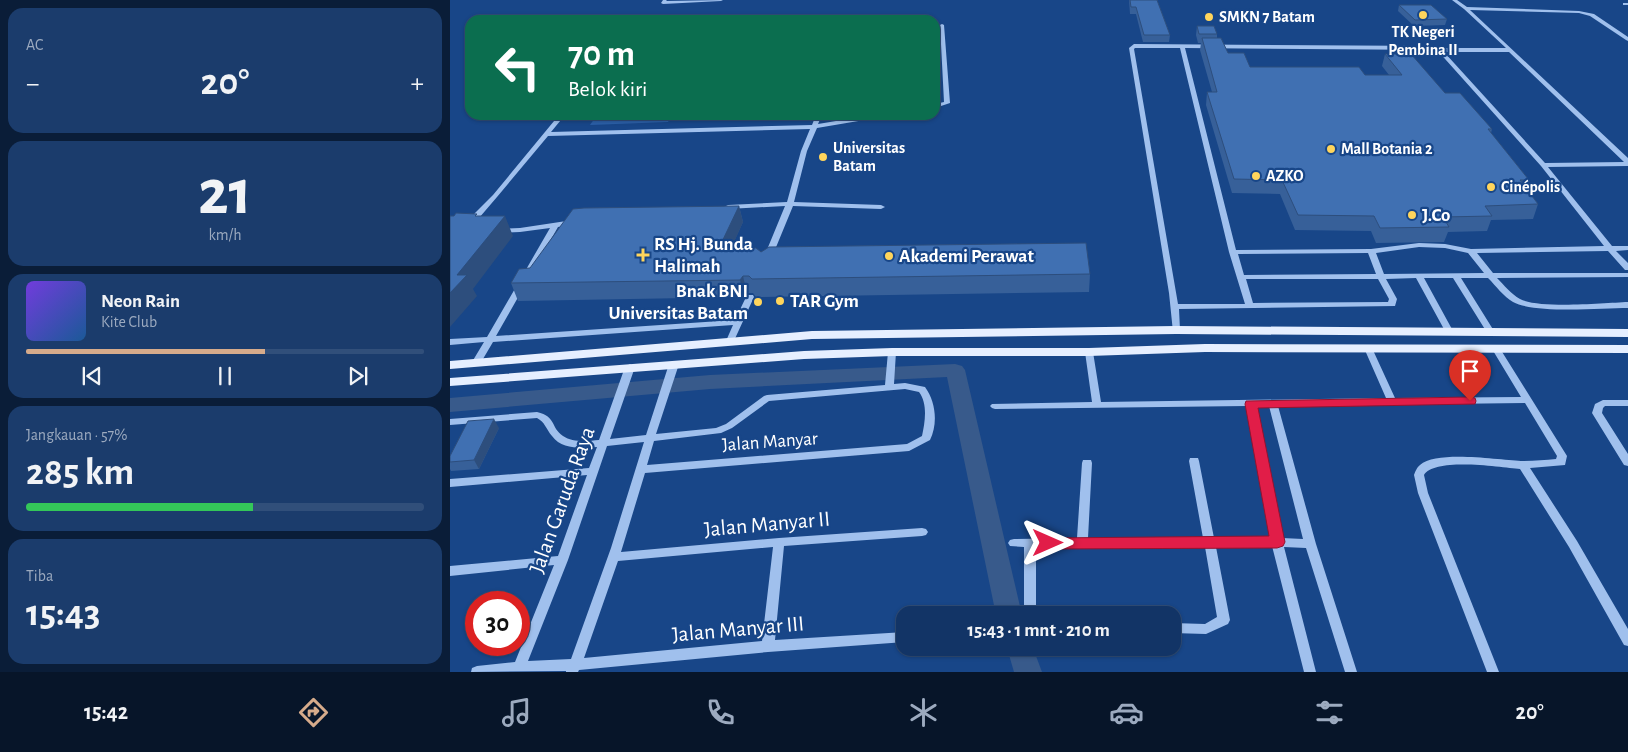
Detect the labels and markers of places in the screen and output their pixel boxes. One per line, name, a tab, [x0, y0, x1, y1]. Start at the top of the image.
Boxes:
place label: SMKN 7 Batam	[1219, 9, 1315, 25]
marker: TK Negeri Pembina II	[1417, 9, 1429, 21]
marker: SMKN 7 Batam	[1203, 11, 1215, 23]
place label: TK Negeri Pembina II	[1388, 24, 1458, 58]
place label: Universitas Batam	[833, 140, 905, 174]
place label: Mall Botania 2	[1341, 141, 1433, 157]
marker: Mall Botania 2	[1325, 143, 1337, 155]
marker: Universitas Batam	[817, 151, 829, 163]
place label: AZKO	[1266, 168, 1304, 184]
marker: AZKO	[1250, 170, 1262, 182]
place label: Cinépolis	[1501, 179, 1560, 195]
marker: Cinépolis	[1485, 181, 1497, 193]
place label: J.Co	[1422, 206, 1450, 225]
marker: J.Co	[1406, 209, 1418, 221]
place label: RS Hj. Bunda Halimah	[654, 235, 753, 276]
place label: Akademi Perawat	[899, 247, 1034, 266]
marker: RS Hj. Bunda Halimah	[636, 248, 650, 262]
marker: Akademi Perawat	[883, 250, 895, 262]
place label: Bnak BNI Universitas Batam	[608, 282, 748, 323]
place label: TAR Gym	[790, 292, 859, 311]
marker: TAR Gym	[774, 295, 786, 307]
marker: Bnak BNI Universitas Batam	[752, 296, 764, 308]
pin	[1449, 350, 1491, 401]

